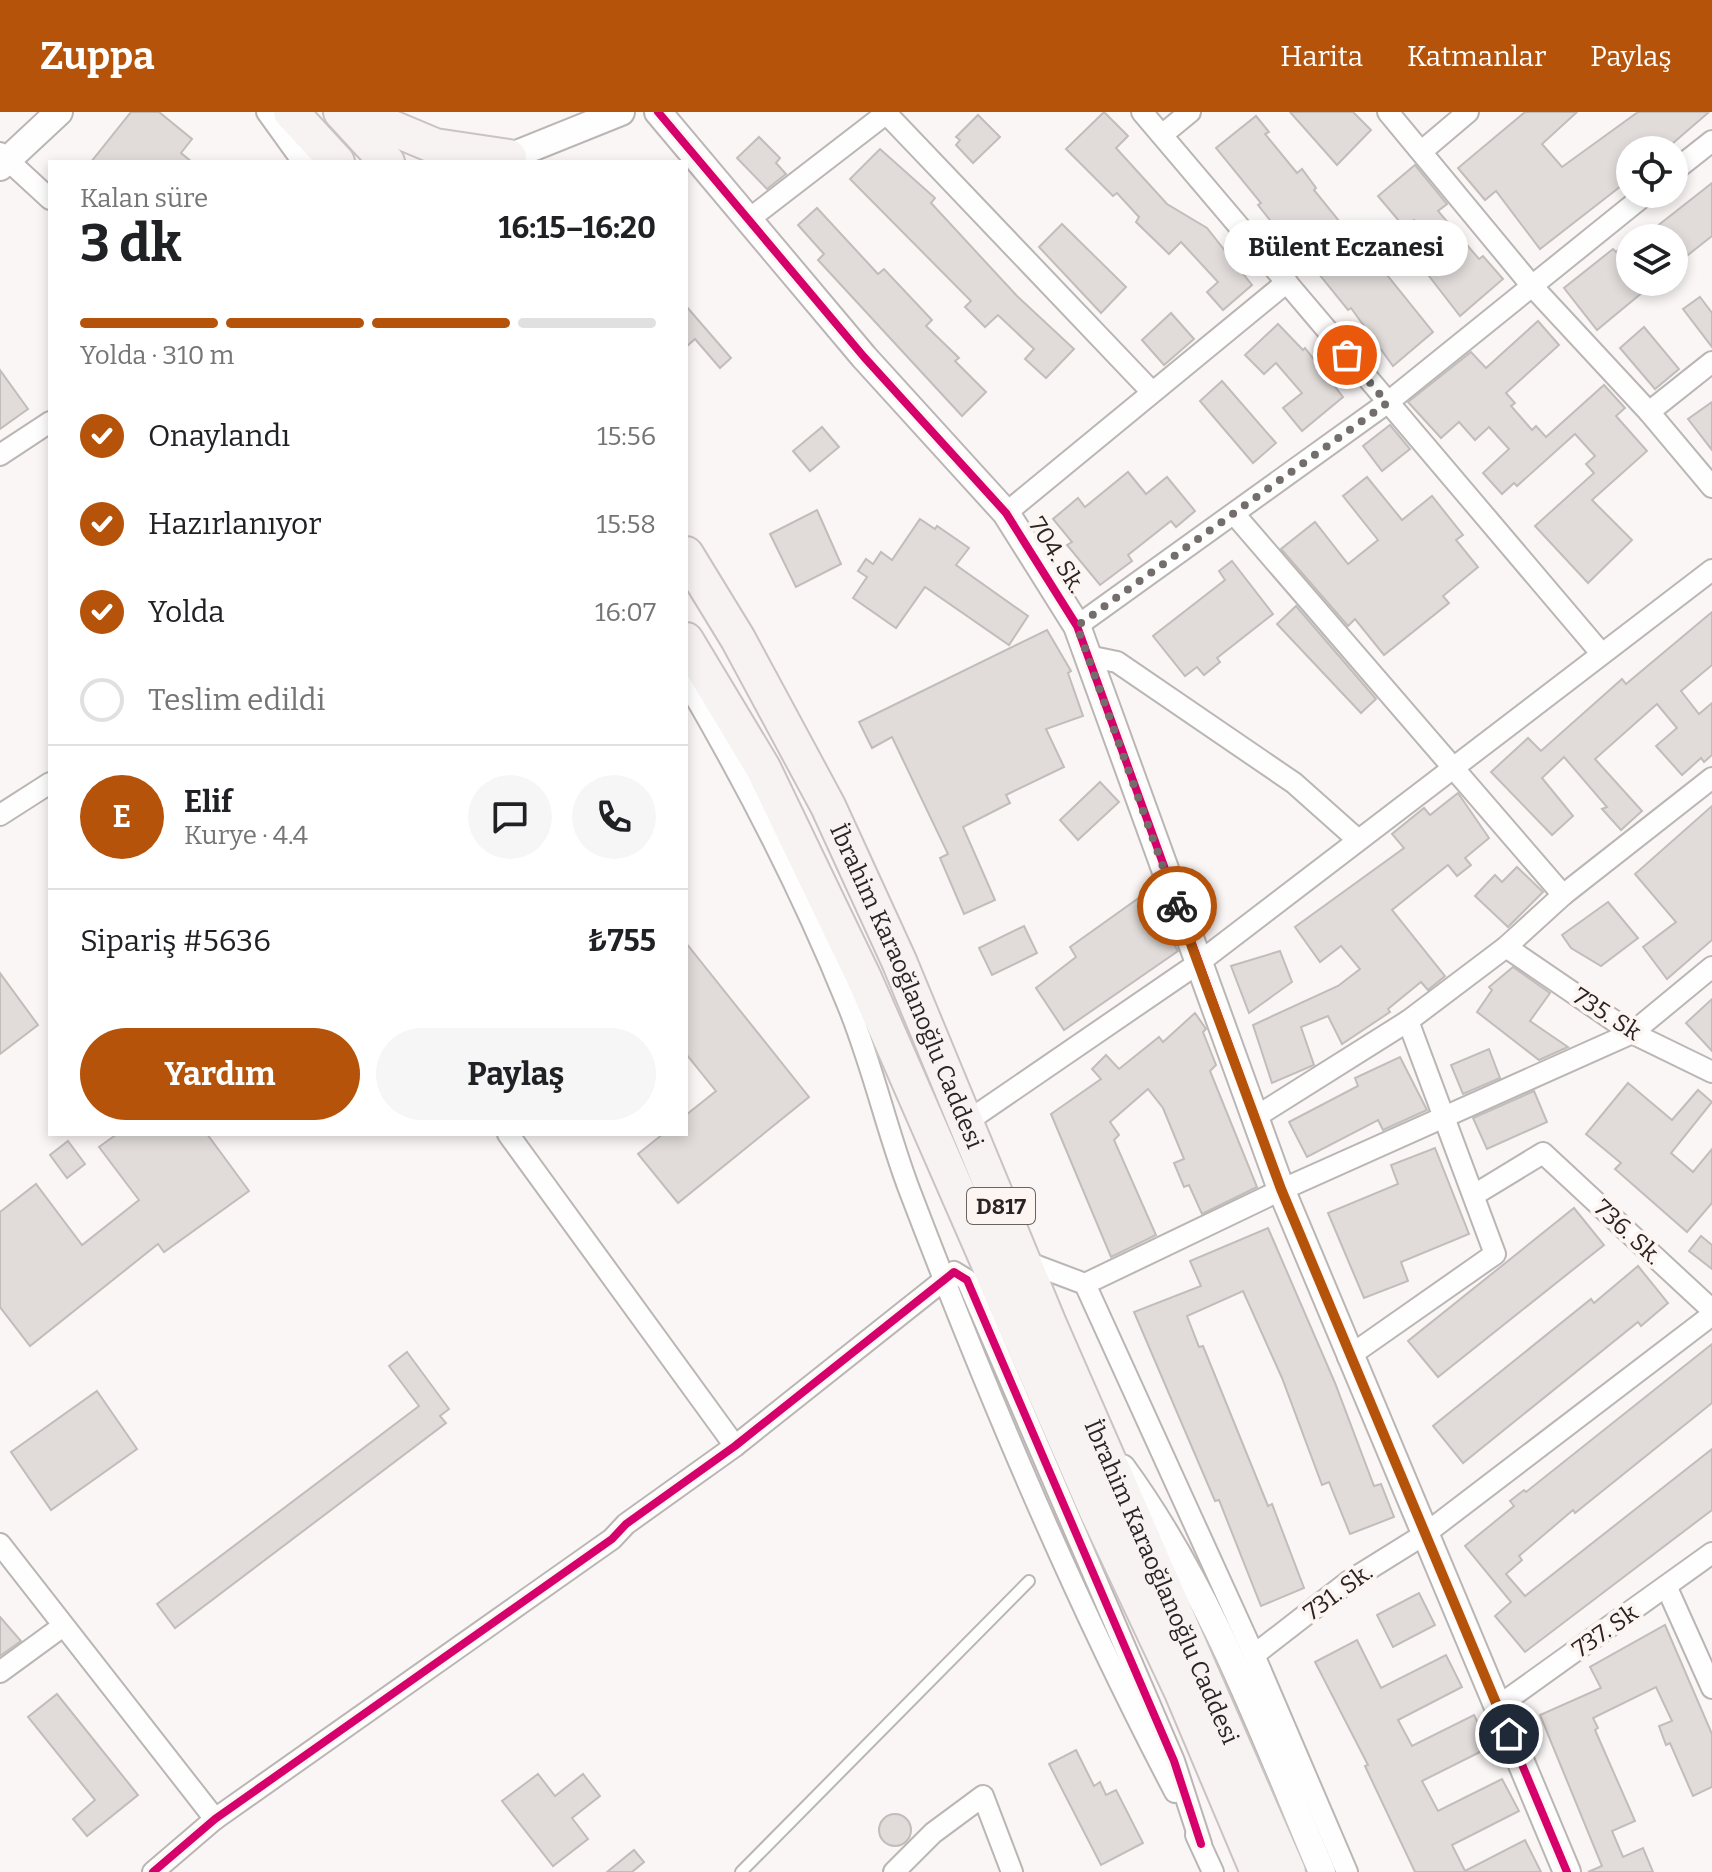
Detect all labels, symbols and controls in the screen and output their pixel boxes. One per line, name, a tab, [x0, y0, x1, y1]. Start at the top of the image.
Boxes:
text: Zuppa	[40, 33, 155, 79]
text: Harita	[1280, 40, 1363, 73]
text: Katmanlar	[1407, 40, 1546, 73]
text: Paylaş	[1590, 40, 1672, 73]
map controls	[1616, 136, 1688, 296]
button: locate	[1616, 136, 1688, 208]
text: Kalan süre	[80, 183, 208, 214]
text: 16:15–16:20	[499, 210, 656, 246]
text: 3 dk	[80, 212, 182, 275]
callout: Bülent Eczanesi	[1225, 219, 1469, 275]
button: layers	[1616, 224, 1688, 296]
text: Bülent Eczanesi	[1248, 232, 1444, 263]
pin	[1313, 321, 1381, 389]
icon: bag	[1325, 333, 1369, 377]
text: Yolda · 310 m	[80, 340, 234, 371]
icon: check	[80, 414, 124, 458]
text: Onaylandı	[148, 418, 290, 454]
text: 15:56	[597, 421, 656, 452]
icon: check	[80, 502, 124, 546]
text: Hazırlanıyor	[148, 506, 322, 542]
text: 15:58	[597, 509, 656, 540]
street label: 704. Sk.	[1023, 512, 1091, 598]
icon: check	[80, 590, 124, 634]
text: Yolda	[148, 594, 225, 630]
text: 16:07	[595, 597, 656, 628]
text: Teslim edildi	[148, 682, 326, 718]
button: chat	[468, 775, 552, 859]
button: phone	[572, 775, 656, 859]
text: Elif	[184, 784, 232, 820]
text: E	[113, 799, 131, 835]
street label: İbrahim Karaoğlanoğlu Caddesi	[824, 819, 989, 1153]
text: Kurye · 4.4	[184, 820, 308, 851]
courier	[1137, 866, 1217, 946]
icon: bike	[1155, 884, 1199, 928]
text: Sipariş #5636	[80, 923, 271, 959]
text: ₺755	[587, 923, 656, 959]
street label: 735. Sk	[1568, 982, 1647, 1046]
button: Yardım	[80, 1028, 360, 1120]
button: Paylaş	[376, 1028, 656, 1120]
road number: D817	[967, 1188, 1035, 1224]
street label: 736. Sk.	[1588, 1194, 1668, 1270]
street label: İbrahim Karaoğlanoğlu Caddesi	[1078, 1415, 1244, 1748]
street label: 731. Sk.	[1298, 1558, 1378, 1626]
street label: 737. Sk	[1567, 1598, 1643, 1663]
pin	[1475, 1700, 1543, 1768]
icon: home	[1487, 1712, 1531, 1756]

